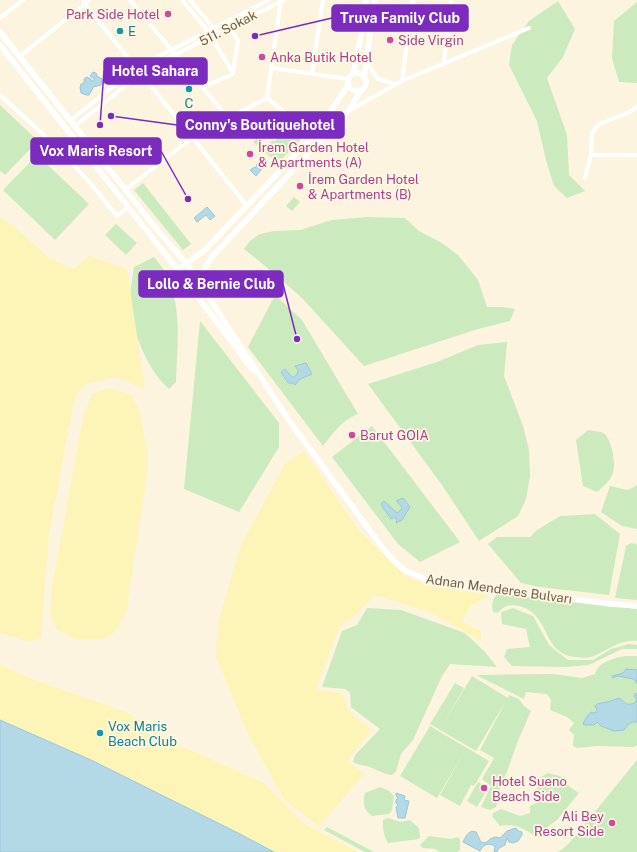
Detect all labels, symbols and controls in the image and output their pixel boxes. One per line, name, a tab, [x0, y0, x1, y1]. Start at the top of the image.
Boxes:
callout: Truva Family Club	[332, 5, 468, 31]
place label: Park Side Hotel	[66, 7, 160, 22]
street label: 511. Sokak	[197, 7, 259, 49]
marker: Park Side Hotel	[163, 9, 173, 19]
text: Truva Family Club	[340, 10, 460, 26]
place label: E	[128, 24, 136, 39]
marker: E	[115, 26, 125, 36]
place label: Side Virgin	[398, 33, 464, 48]
marker: Side Virgin	[385, 35, 395, 45]
place label: Anka Butik Hotel	[270, 50, 372, 65]
marker: Anka Butik Hotel	[257, 52, 267, 62]
callout: Hotel Sahara	[104, 58, 207, 84]
text: Hotel Sahara	[111, 63, 199, 79]
marker: C	[184, 84, 194, 94]
place label: C	[185, 96, 194, 111]
callout: Conny's Boutiquehotel	[177, 112, 344, 138]
text: Conny's Boutiquehotel	[185, 117, 336, 133]
callout: Vox Maris Resort	[31, 138, 161, 164]
place label: İrem Garden Hotel & Apartments (A)	[258, 140, 369, 170]
text: Vox Maris Resort	[39, 143, 153, 159]
marker: İrem Garden Hotel & Apartments (A)	[245, 149, 255, 159]
place label: İrem Garden Hotel & Apartments (B)	[308, 172, 419, 202]
marker: İrem Garden Hotel & Apartments (B)	[295, 181, 305, 191]
callout: Lollo & Bernie Club	[139, 271, 283, 297]
text: Lollo & Bernie Club	[147, 276, 275, 292]
place label: Barut GOIA	[360, 428, 429, 443]
marker: Barut GOIA	[347, 430, 357, 440]
street label: Adnan Menderes Bulvarı	[425, 571, 573, 607]
place label: Vox Maris Beach Club	[108, 719, 177, 749]
marker: Vox Maris Beach Club	[95, 728, 105, 738]
place label: Hotel Sueno Beach Side	[492, 774, 567, 804]
marker: Hotel Sueno Beach Side	[479, 783, 489, 793]
place label: Ali Bey Resort Side	[534, 809, 604, 839]
marker: Ali Bey Resort Side	[607, 818, 617, 828]

